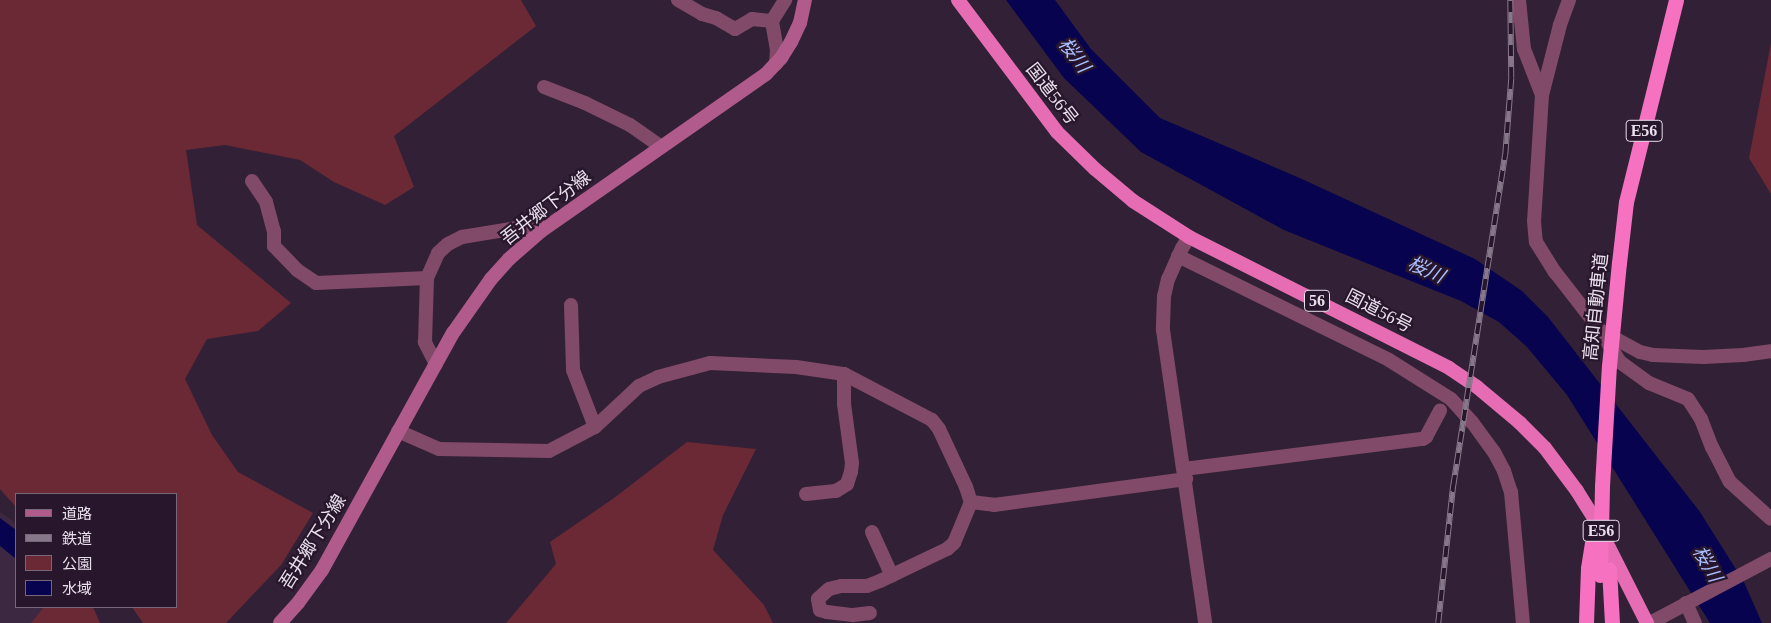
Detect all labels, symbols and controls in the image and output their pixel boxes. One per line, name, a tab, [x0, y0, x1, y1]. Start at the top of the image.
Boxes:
water label: 桜川	[1053, 33, 1095, 77]
street label: 国道56号	[1021, 59, 1083, 129]
road number: E56	[1625, 118, 1663, 144]
street label: 吾井郷下分線	[497, 166, 595, 250]
water label: 桜川	[1404, 252, 1448, 288]
street label: 高知自動車道	[1580, 252, 1612, 362]
street label: 国道56号	[1342, 285, 1416, 337]
road number: 56	[1303, 288, 1331, 314]
street label: 吾井郷下分線	[275, 490, 351, 594]
legend	[15, 493, 178, 608]
text: 道路	[62, 506, 92, 522]
road number: E56	[1582, 518, 1620, 544]
text: 鉄道	[62, 531, 92, 547]
water label: 桜川	[1688, 542, 1726, 586]
text: 公園	[62, 556, 92, 572]
text: 水域	[62, 581, 92, 597]

